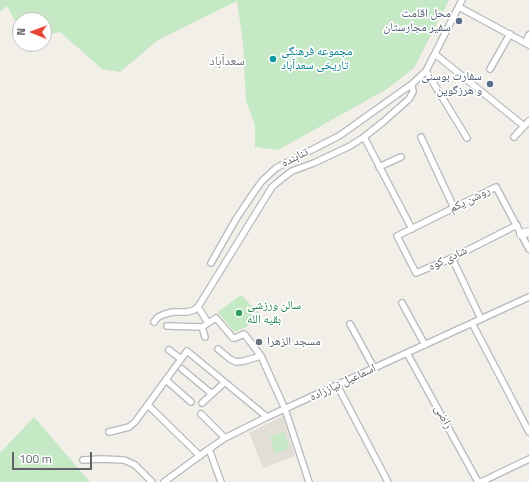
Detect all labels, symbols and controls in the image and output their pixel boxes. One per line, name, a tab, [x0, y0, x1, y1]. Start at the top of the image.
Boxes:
place label: محل اقامت سفیر مجارستان	[383, 7, 451, 35]
north arrow	[12, 12, 52, 52]
marker: محل اقامت سفیر مجارستان	[454, 16, 464, 26]
text: N	[13, 28, 29, 36]
place label: مجموعه فرهنگی تاریخی سعدآباد	[281, 45, 352, 73]
district label: سعدآباد	[209, 54, 245, 70]
marker: مجموعه فرهنگی تاریخی سعدآباد	[268, 54, 278, 64]
place label: سفارت بوسنی و هرزگوین	[421, 70, 482, 98]
marker: سفارت بوسنی و هرزگوین	[485, 79, 495, 89]
street label: تنابنده	[279, 145, 311, 171]
street label: روشن یکم	[447, 184, 493, 216]
street label: شادی کوه	[426, 244, 470, 274]
place label: سالن ورزشی بقیه الله	[247, 299, 301, 327]
marker: سالن ورزشی بقیه الله	[234, 308, 244, 318]
place label: مسجد الزهرا	[267, 335, 321, 349]
marker: مسجد الزهرا	[254, 337, 264, 347]
street label: اسماعیل نیاززاده	[308, 361, 378, 405]
street label: راضی	[431, 403, 455, 431]
scale bar	[14, 444, 94, 470]
text: 100 m	[19, 449, 52, 468]

